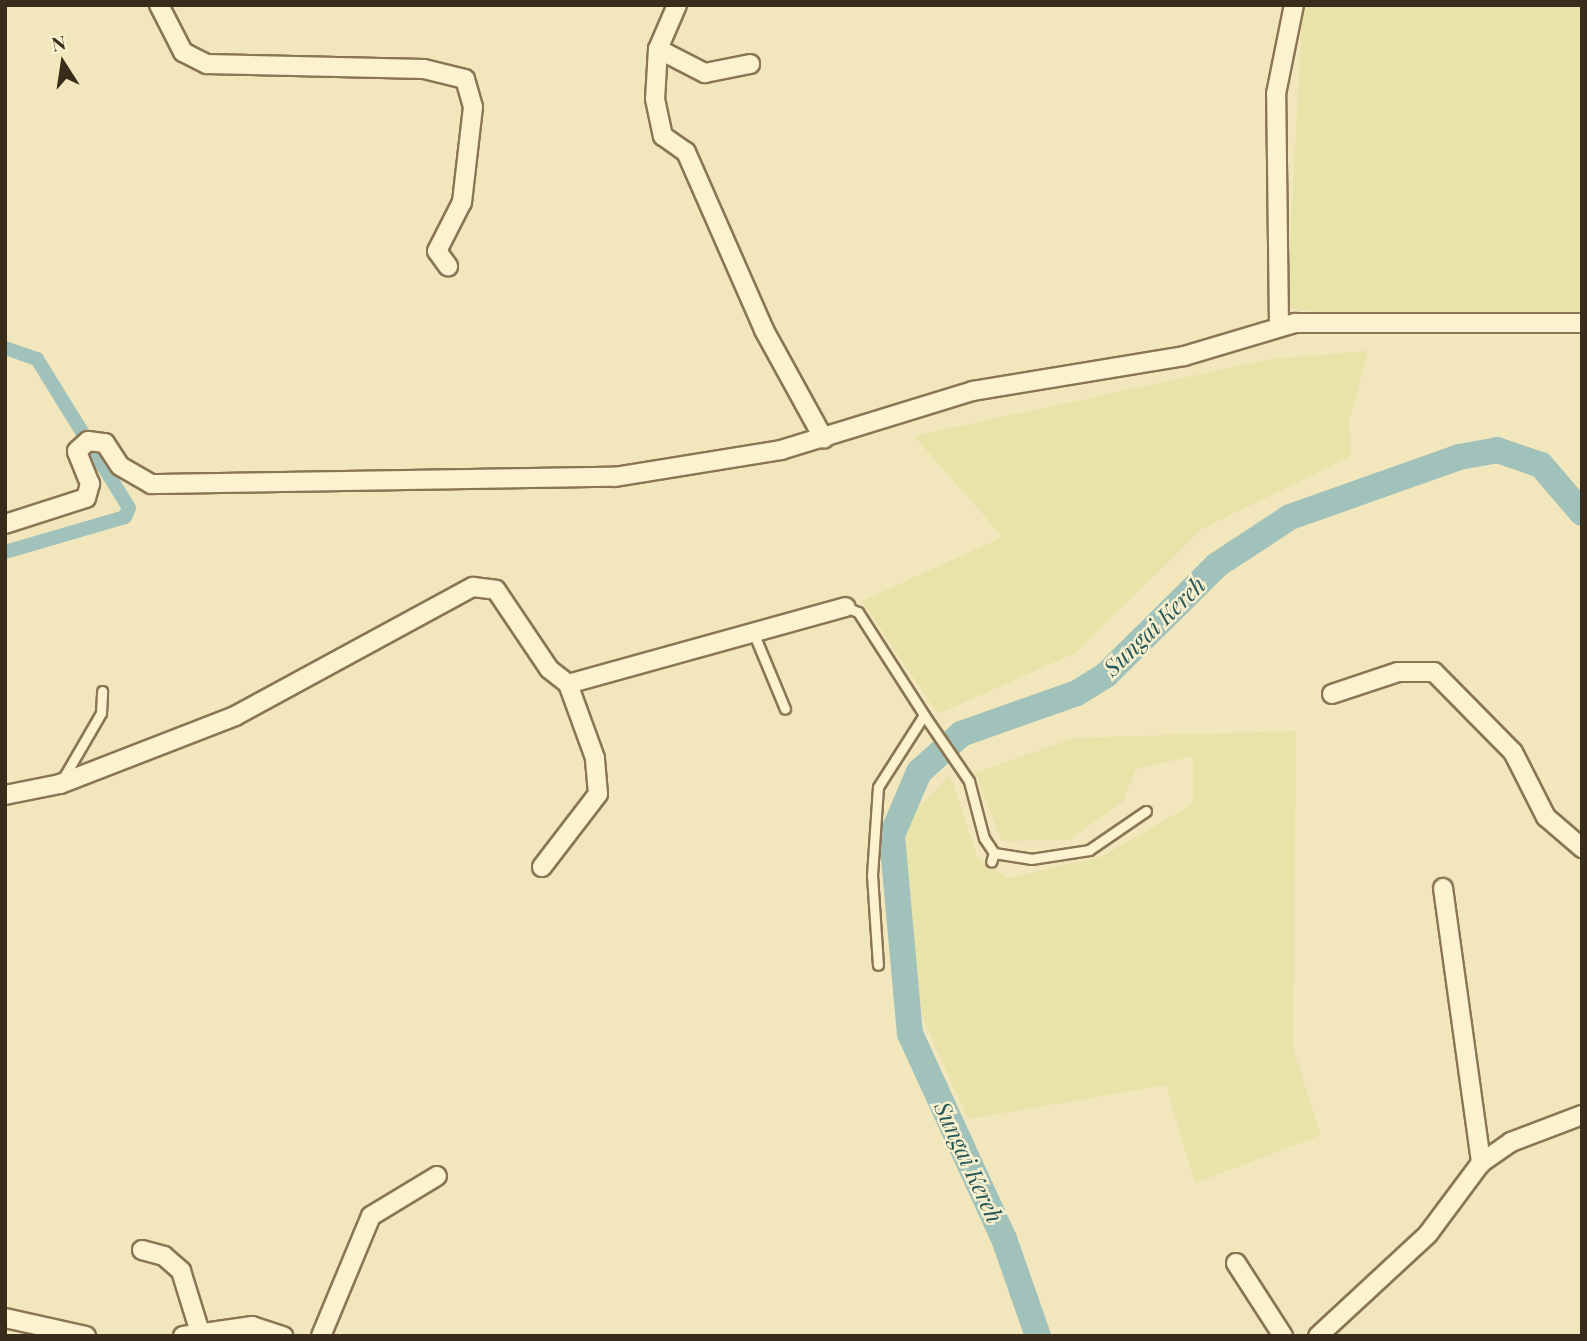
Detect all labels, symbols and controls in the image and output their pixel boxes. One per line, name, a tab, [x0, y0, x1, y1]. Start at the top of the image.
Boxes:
north arrow	[28, 28, 98, 98]
text: N	[49, 28, 68, 57]
water label: Sungai Kereh	[1097, 571, 1211, 681]
water label: Sungai Kereh	[929, 1097, 1009, 1227]

